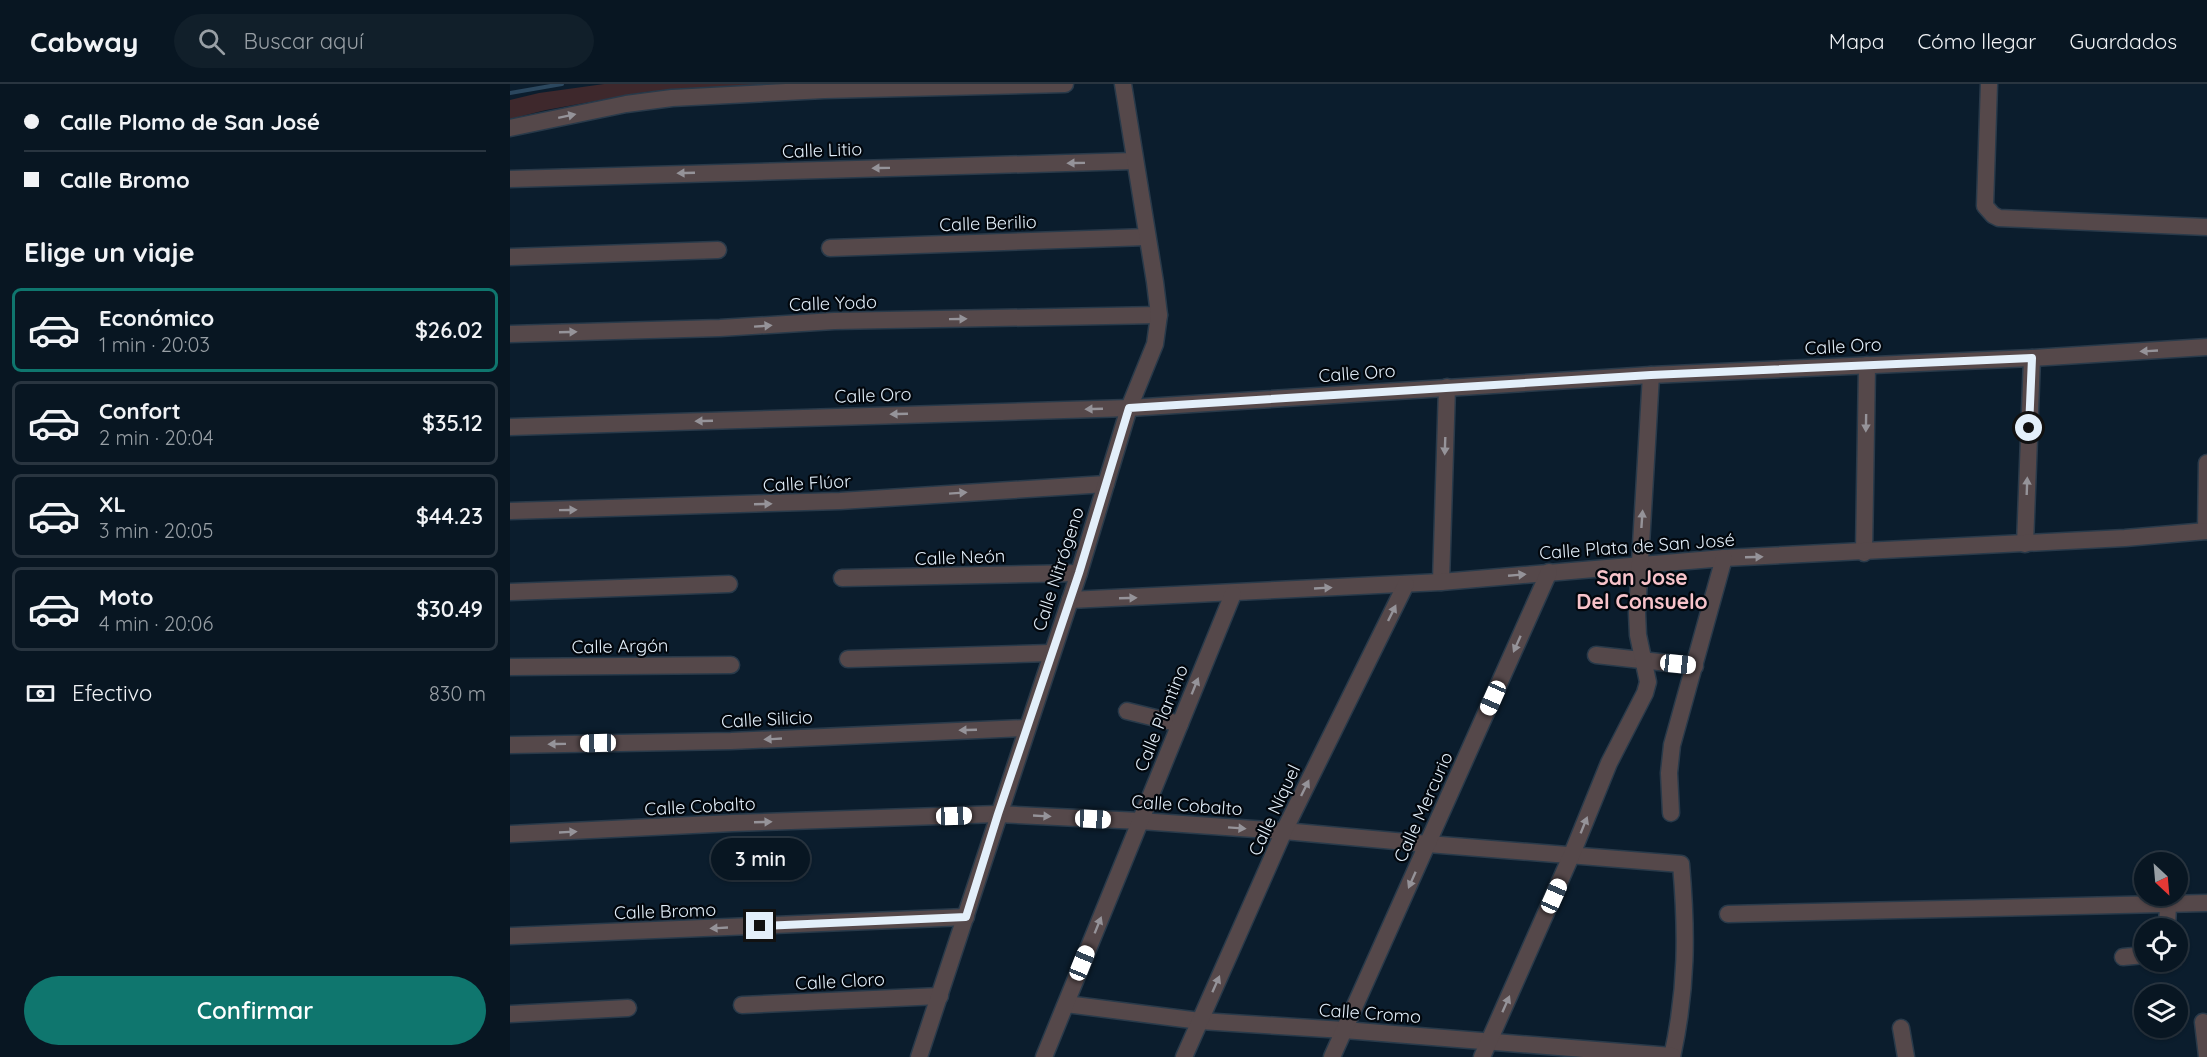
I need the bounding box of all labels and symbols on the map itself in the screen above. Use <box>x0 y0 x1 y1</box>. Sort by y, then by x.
one-way arrow <box>558 111 577 120</box>
street label: Calle Litio <box>782 137 862 163</box>
one-way arrow <box>1066 158 1085 167</box>
one-way arrow <box>871 163 890 172</box>
one-way arrow <box>677 168 696 178</box>
street label: Calle Berilio <box>939 210 1037 236</box>
street label: Calle Yodo <box>789 290 877 316</box>
one-way arrow <box>949 314 968 324</box>
one-way arrow <box>754 321 773 330</box>
one-way arrow <box>559 328 578 337</box>
street label: Calle Oro <box>1804 332 1882 360</box>
one-way arrow <box>2139 346 2158 355</box>
street label: Calle Oro <box>1318 359 1396 387</box>
street label: Calle Oro <box>834 382 912 408</box>
one-way arrow <box>1085 404 1104 413</box>
one-way arrow <box>890 409 909 419</box>
one-way arrow <box>1862 414 1871 433</box>
route start <box>2015 414 2042 441</box>
one-way arrow <box>695 417 714 426</box>
one-way arrow <box>1440 436 1450 455</box>
street label: Calle Flúor <box>762 469 852 497</box>
one-way arrow <box>2022 476 2032 495</box>
one-way arrow <box>949 489 968 498</box>
one-way arrow <box>754 500 773 509</box>
street label: Calle Nitrógeno <box>1027 504 1089 634</box>
one-way arrow <box>559 505 578 514</box>
one-way arrow <box>1637 510 1646 529</box>
street label: Calle Plata de San José <box>1539 528 1735 564</box>
street label: Calle Neón <box>914 544 1006 570</box>
one-way arrow <box>1744 553 1763 562</box>
district label: San Jose Del Consuelo <box>1576 564 1708 614</box>
one-way arrow <box>1508 570 1527 580</box>
one-way arrow <box>1313 584 1332 593</box>
one-way arrow <box>1119 593 1138 602</box>
one-way arrow <box>1387 604 1396 621</box>
street label: Calle Argón <box>571 634 669 658</box>
one-way arrow <box>1512 636 1521 653</box>
car <box>1659 653 1697 675</box>
street label: Calle Plantino <box>1129 661 1193 775</box>
one-way arrow <box>1191 677 1200 695</box>
car <box>1477 678 1509 718</box>
street label: Calle Silicio <box>721 705 813 733</box>
one-way arrow <box>958 726 977 735</box>
car <box>580 734 616 752</box>
one-way arrow <box>763 734 782 744</box>
one-way arrow <box>548 739 567 749</box>
street label: Calle Mercurio <box>1388 748 1458 866</box>
street label: Calle Níquel <box>1243 761 1305 859</box>
one-way arrow <box>1301 779 1310 796</box>
street label: Calle Cobalto <box>1131 790 1243 820</box>
street label: Calle Cobalto <box>644 792 756 820</box>
car <box>936 806 972 826</box>
car <box>1075 809 1111 829</box>
one-way arrow <box>1033 812 1052 821</box>
one-way arrow <box>1580 816 1589 834</box>
one-way arrow <box>754 818 773 827</box>
one-way arrow <box>1227 823 1246 832</box>
one-way arrow <box>559 827 578 836</box>
callout: 3 min <box>710 839 810 881</box>
north arrow <box>2134 852 2188 906</box>
one-way arrow <box>1407 872 1416 889</box>
car <box>1538 876 1570 916</box>
street label: Calle Bromo <box>613 898 717 924</box>
route end <box>746 912 773 939</box>
one-way arrow <box>1094 916 1103 934</box>
one-way arrow <box>709 923 728 932</box>
car <box>1067 943 1097 983</box>
street label: Calle Cloro <box>795 967 885 995</box>
one-way arrow <box>1211 975 1221 993</box>
one-way arrow <box>1501 995 1510 1012</box>
street label: Calle Cromo <box>1318 998 1422 1028</box>

